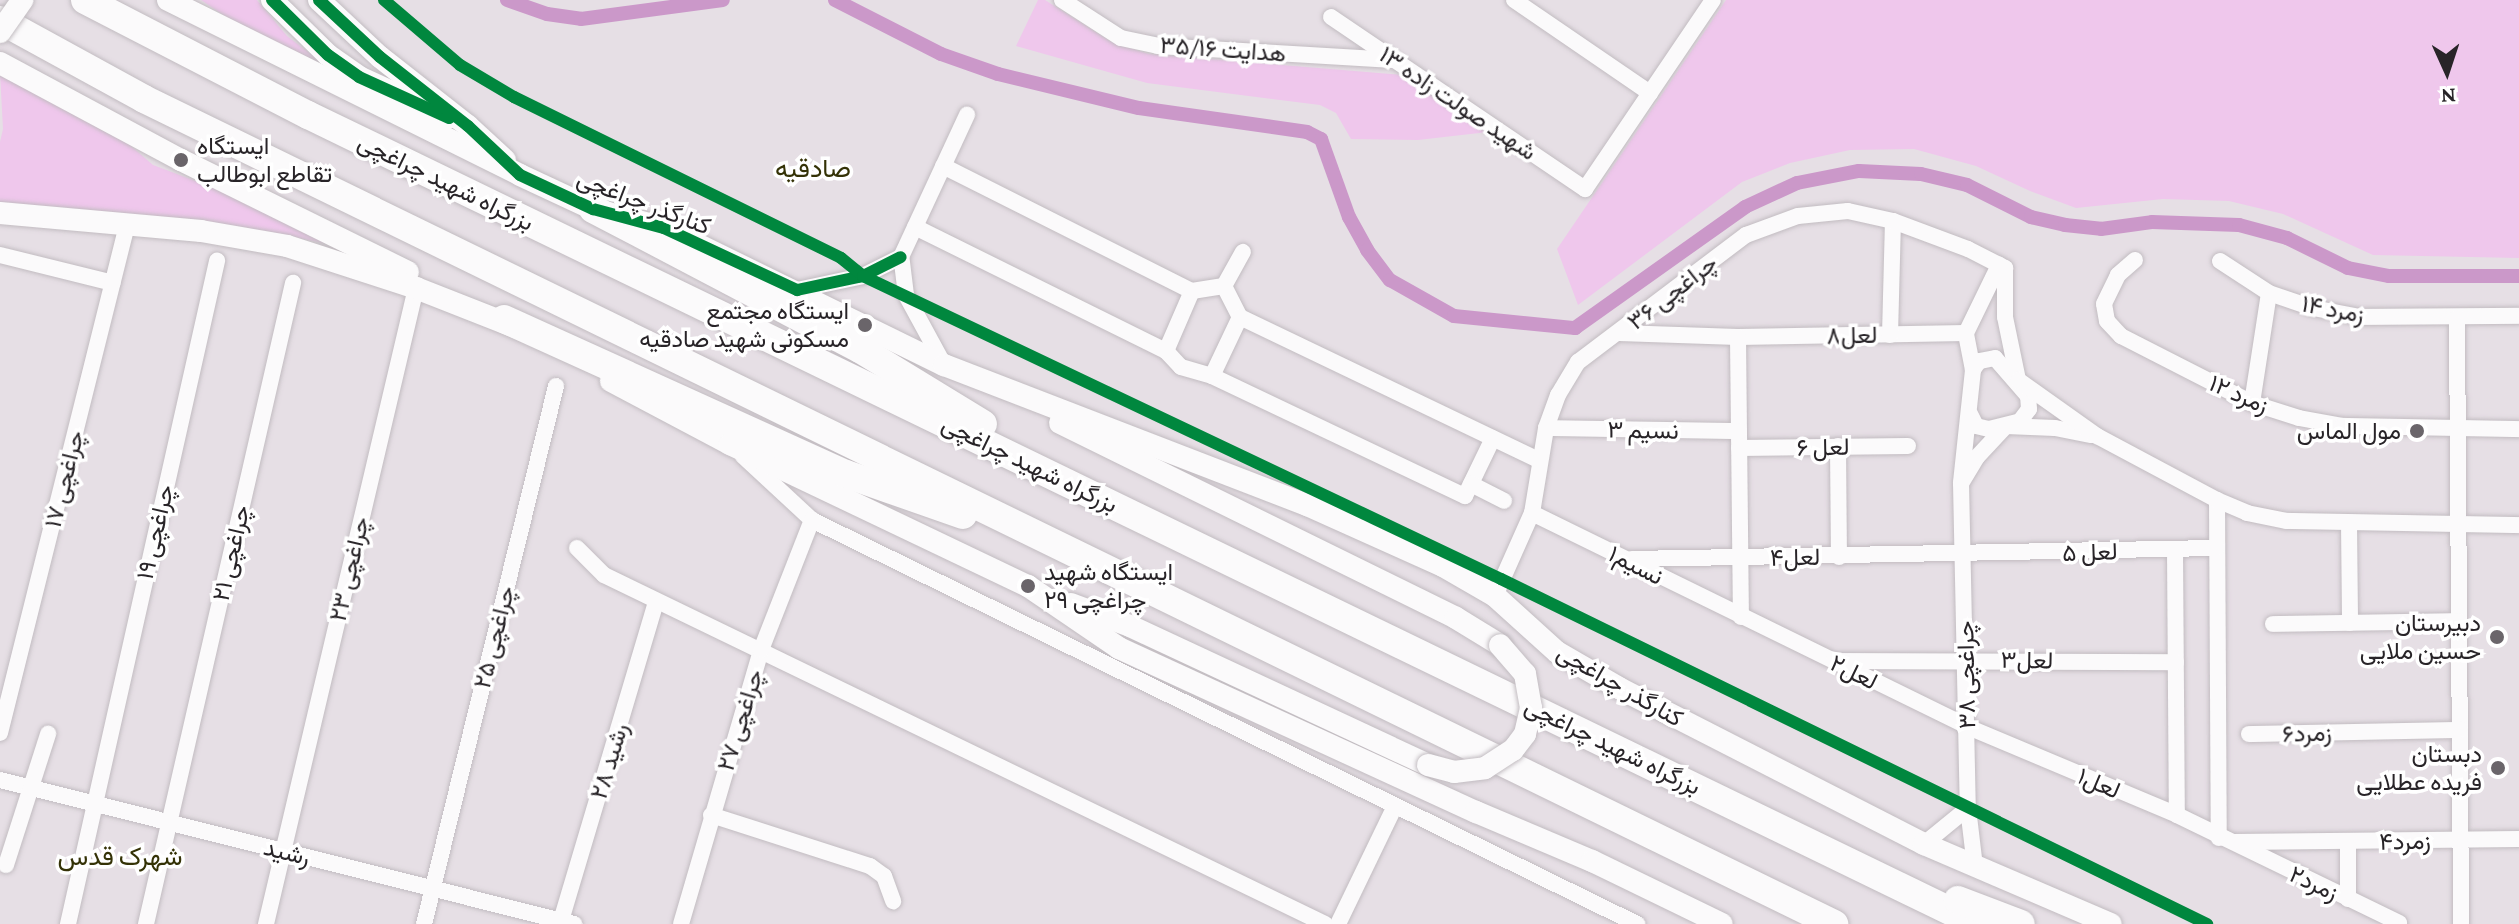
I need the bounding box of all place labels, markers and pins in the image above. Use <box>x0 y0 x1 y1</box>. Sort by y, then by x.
place label: ایستگاه تقاطع ابوطالب <box>197 132 332 188</box>
marker: ایستگاه تقاطع ابوطالب <box>172 151 190 169</box>
place label: ایستگاه مجتمع مسکونی شهید صادقیه <box>639 297 849 353</box>
marker: ایستگاه مجتمع مسکونی شهید صادقیه <box>856 316 874 334</box>
place label: مول الماس <box>2297 417 2401 445</box>
marker: مول الماس <box>2408 422 2426 440</box>
place label: ایستگاه شهید چراغچی ۲۹ <box>1044 558 1173 614</box>
marker: ایستگاه شهید چراغچی ۲۹ <box>1019 577 1037 595</box>
place label: دبیرستان حسین ملایی <box>2360 609 2481 665</box>
marker: دبیرستان حسین ملایی <box>2488 628 2506 646</box>
place label: دبستان فریده عطلایی <box>2356 740 2482 796</box>
marker: دبستان فریده عطلایی <box>2489 759 2507 777</box>

